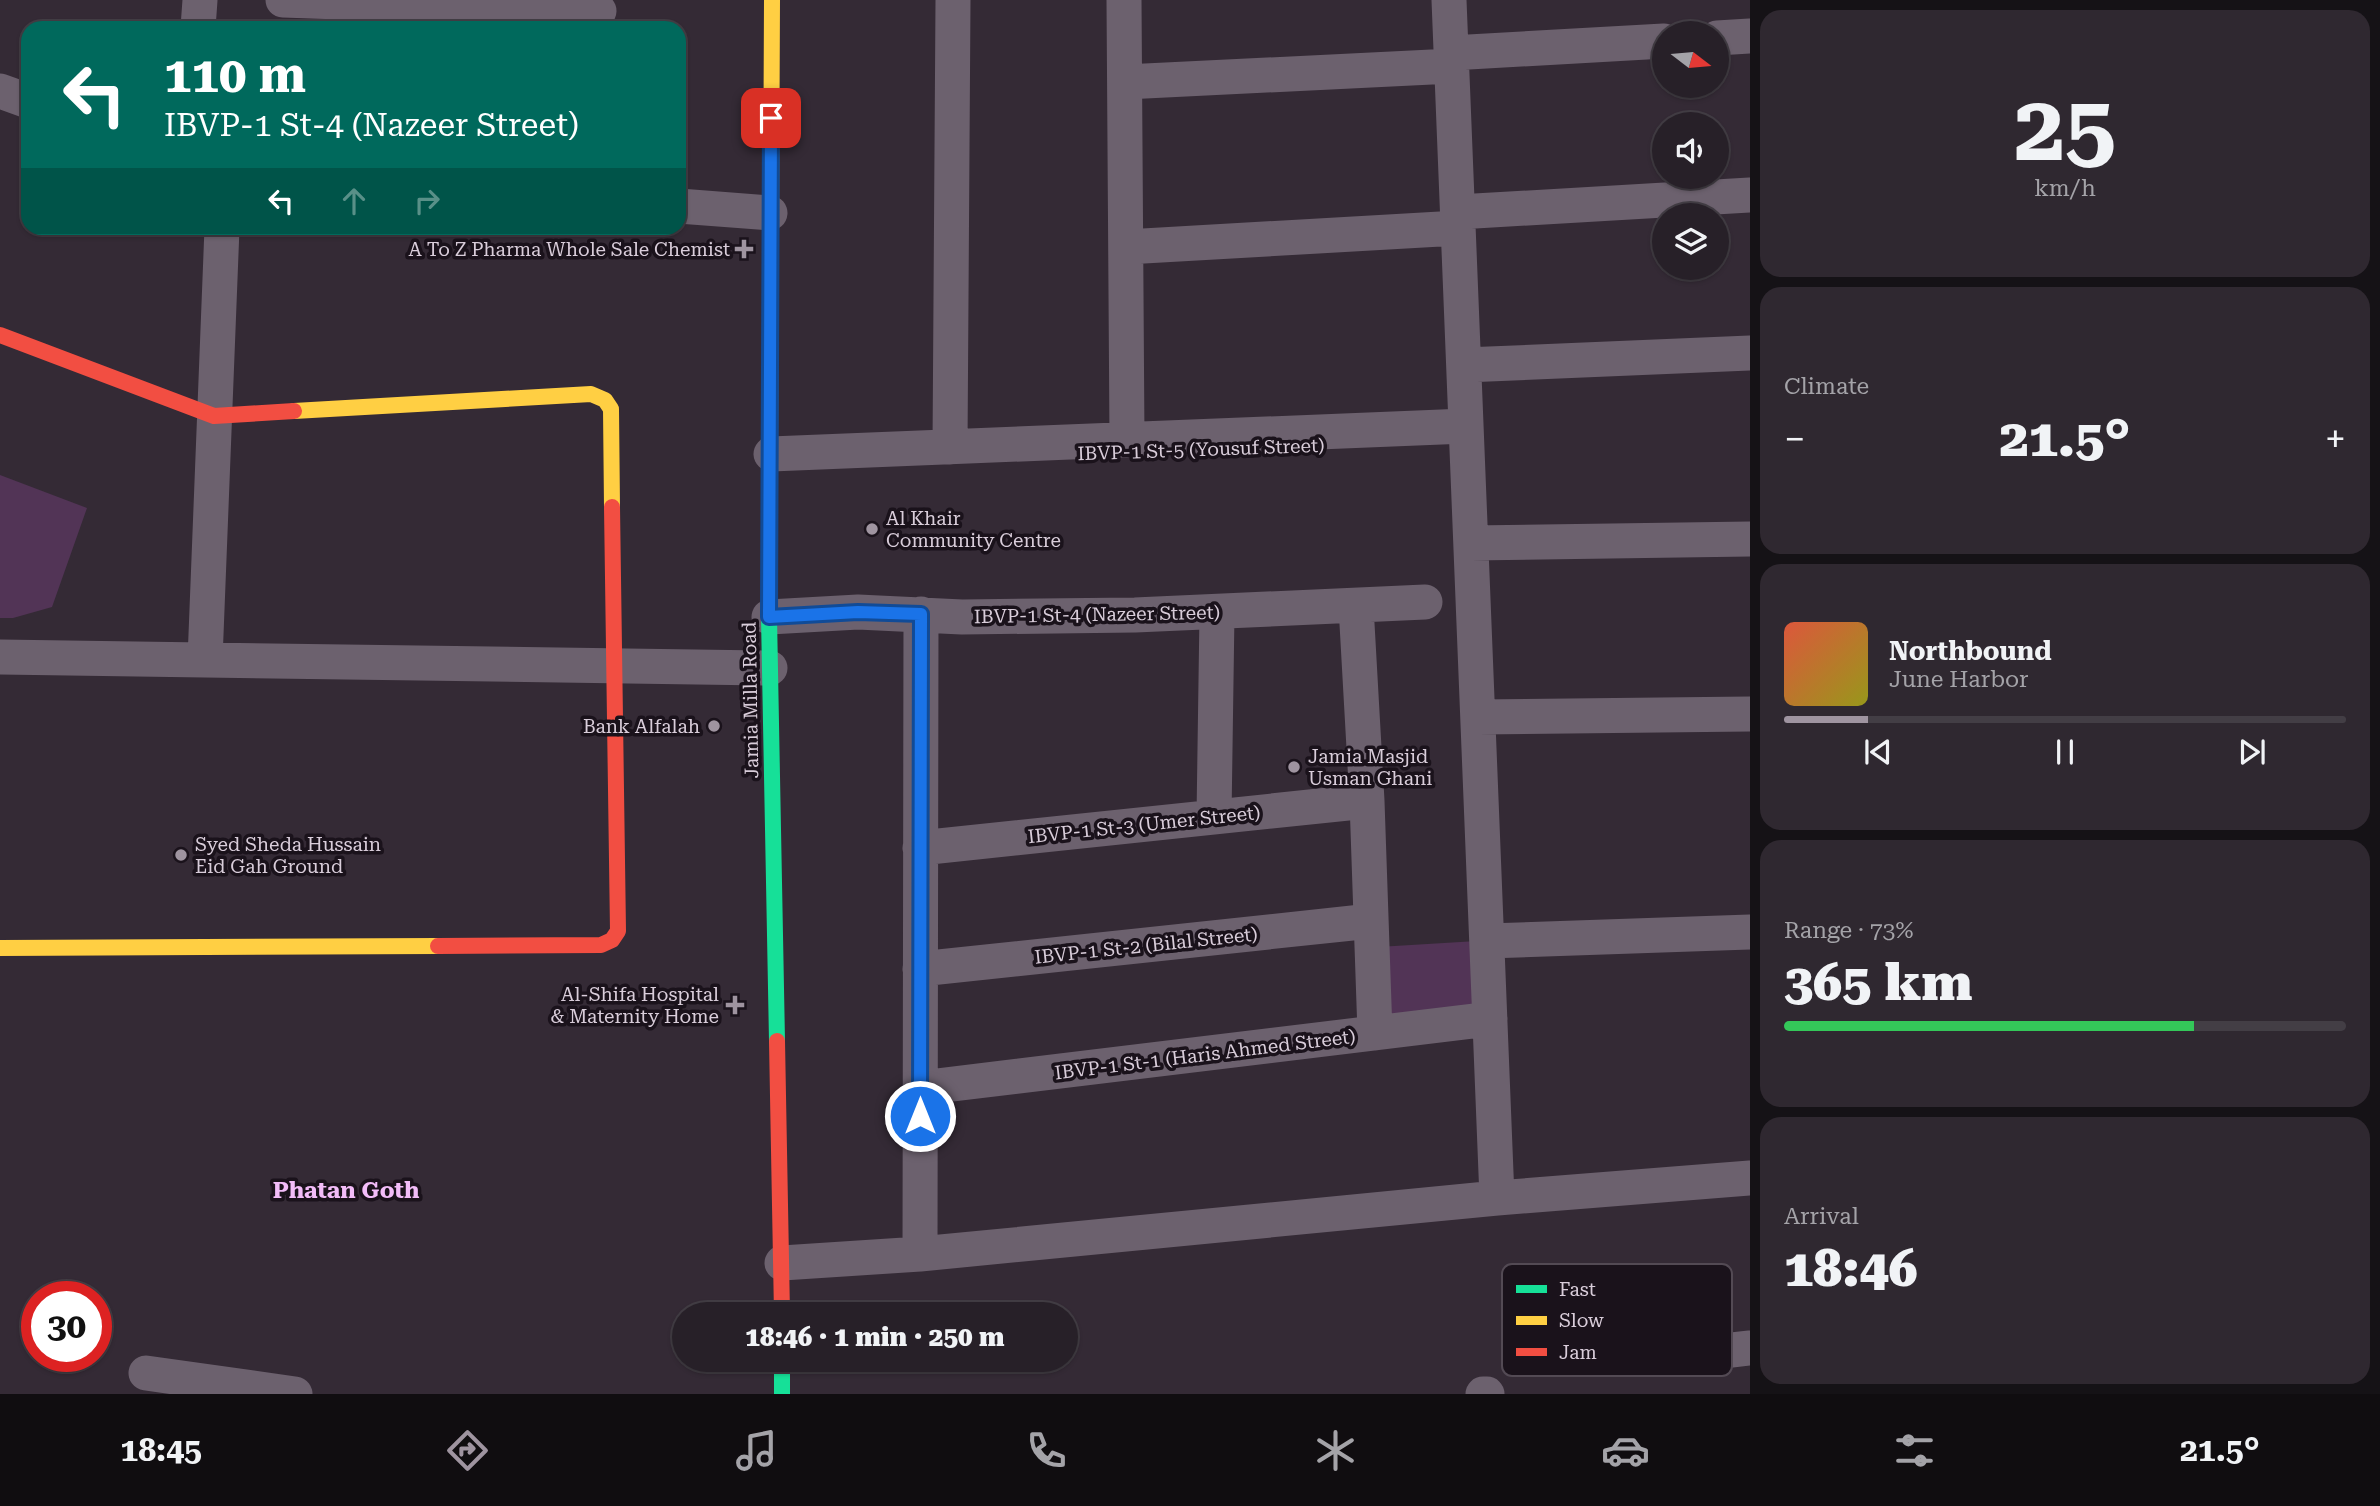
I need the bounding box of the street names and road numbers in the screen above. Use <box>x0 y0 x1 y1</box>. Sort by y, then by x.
street label: IBVP-1 St-5 (Yousuf Street) <box>1077 434 1325 465</box>
street label: IBVP-1 St-4 (Nazeer Street) <box>974 601 1220 628</box>
street label: Jamia Milla Road <box>738 621 763 779</box>
street label: IBVP-1 St-3 (Umer Street) <box>1027 801 1262 848</box>
street label: IBVP-1 St-2 (Bilal Street) <box>1033 922 1259 969</box>
street label: IBVP-1 St-1 (Haris Ahmed Street) <box>1053 1025 1357 1084</box>

